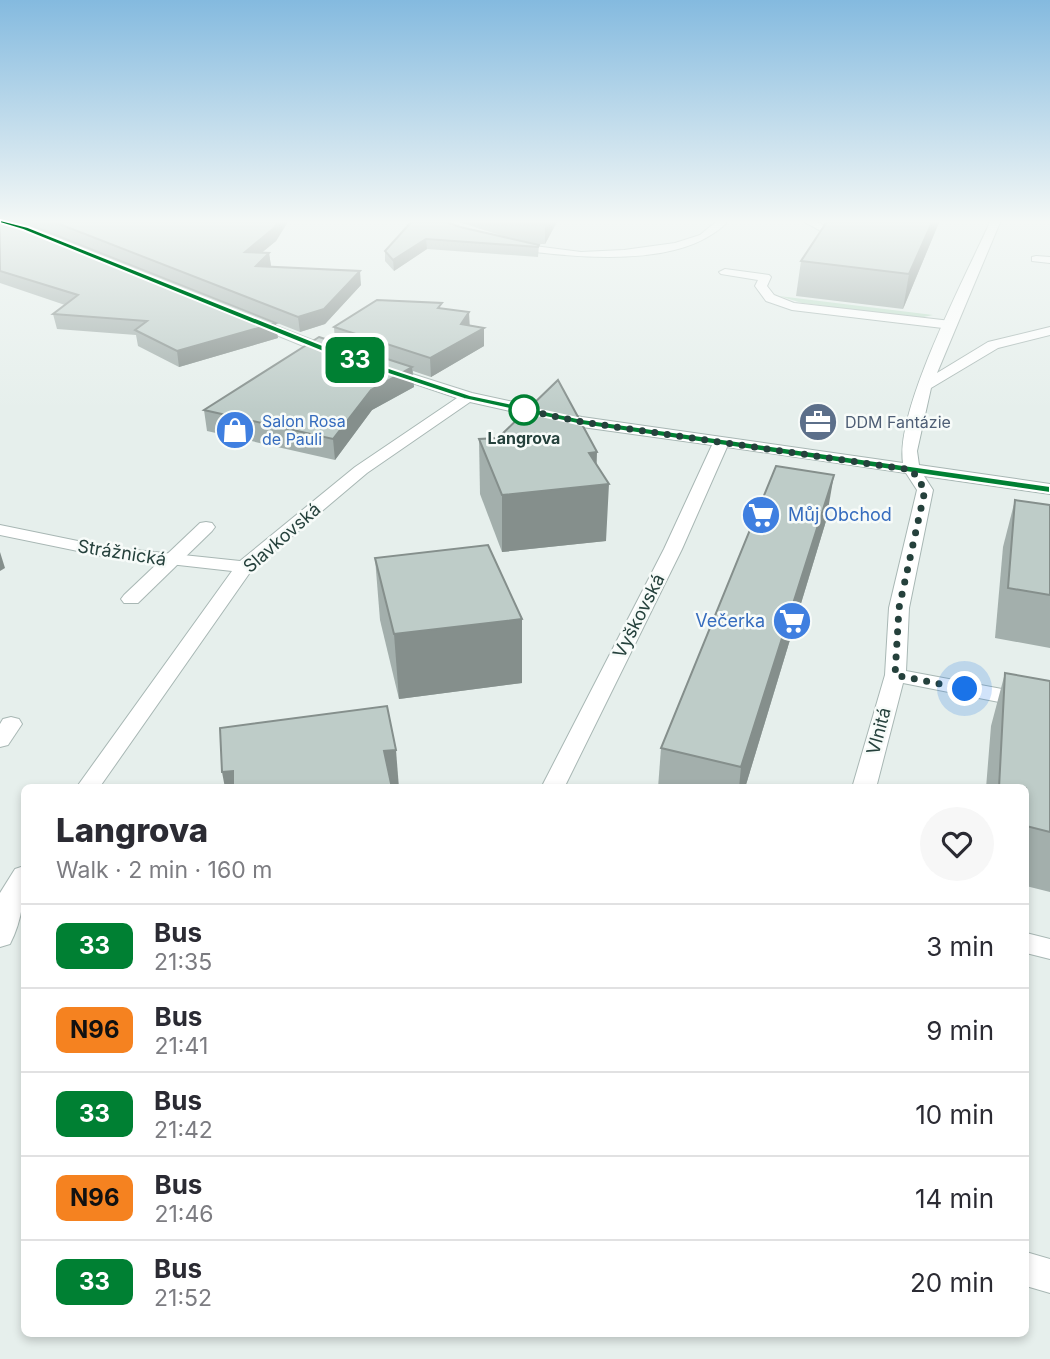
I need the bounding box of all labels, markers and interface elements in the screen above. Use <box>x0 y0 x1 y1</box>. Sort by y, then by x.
line badge: 33 <box>324 337 386 383</box>
text: 33 <box>340 345 370 374</box>
marker: Langrova <box>509 395 539 425</box>
office icon: DDM Fantázie <box>797 401 839 443</box>
shop icon: Salon Rosa de Pauli <box>214 409 256 451</box>
place label: Salon Rosa de Pauli <box>262 411 346 449</box>
place label: DDM Fantázie <box>845 412 951 432</box>
place label: Langrova <box>488 428 560 448</box>
supermarket icon: Můj Obchod <box>740 494 782 536</box>
street label: Slavkovská <box>239 498 325 577</box>
place label: Můj Obchod <box>788 504 892 525</box>
street label: Strážnická <box>76 535 168 570</box>
street label: Vyškovská <box>608 570 669 661</box>
supermarket icon: Večerka <box>771 600 813 642</box>
place label: Večerka <box>695 610 765 631</box>
your location <box>947 671 982 706</box>
street label: Vlnitá <box>862 705 895 757</box>
button: heart <box>920 807 994 881</box>
text: Langrova <box>56 810 208 850</box>
text: Walk · 2 min · 160 m <box>56 856 272 884</box>
text: Bus <box>154 917 202 948</box>
text: 33 <box>79 931 110 960</box>
text: 3 min <box>926 931 994 962</box>
text: 21:35 <box>154 948 212 976</box>
text: Bus <box>154 1001 202 1032</box>
text: N96 <box>70 1015 119 1044</box>
text: 9 min <box>926 1015 994 1046</box>
text: 21:41 <box>154 1032 208 1060</box>
text: Bus <box>154 1085 202 1116</box>
text: 33 <box>79 1099 110 1128</box>
text: 10 min <box>915 1099 994 1130</box>
text: 21:42 <box>154 1116 213 1144</box>
text: Bus <box>154 1169 202 1200</box>
text: N96 <box>70 1183 119 1212</box>
text: 14 min <box>915 1183 994 1214</box>
text: 21:46 <box>154 1200 214 1228</box>
text: Bus <box>154 1253 202 1284</box>
text: 33 <box>79 1267 110 1296</box>
text: 20 min <box>910 1267 994 1298</box>
text: 21:52 <box>154 1284 212 1312</box>

